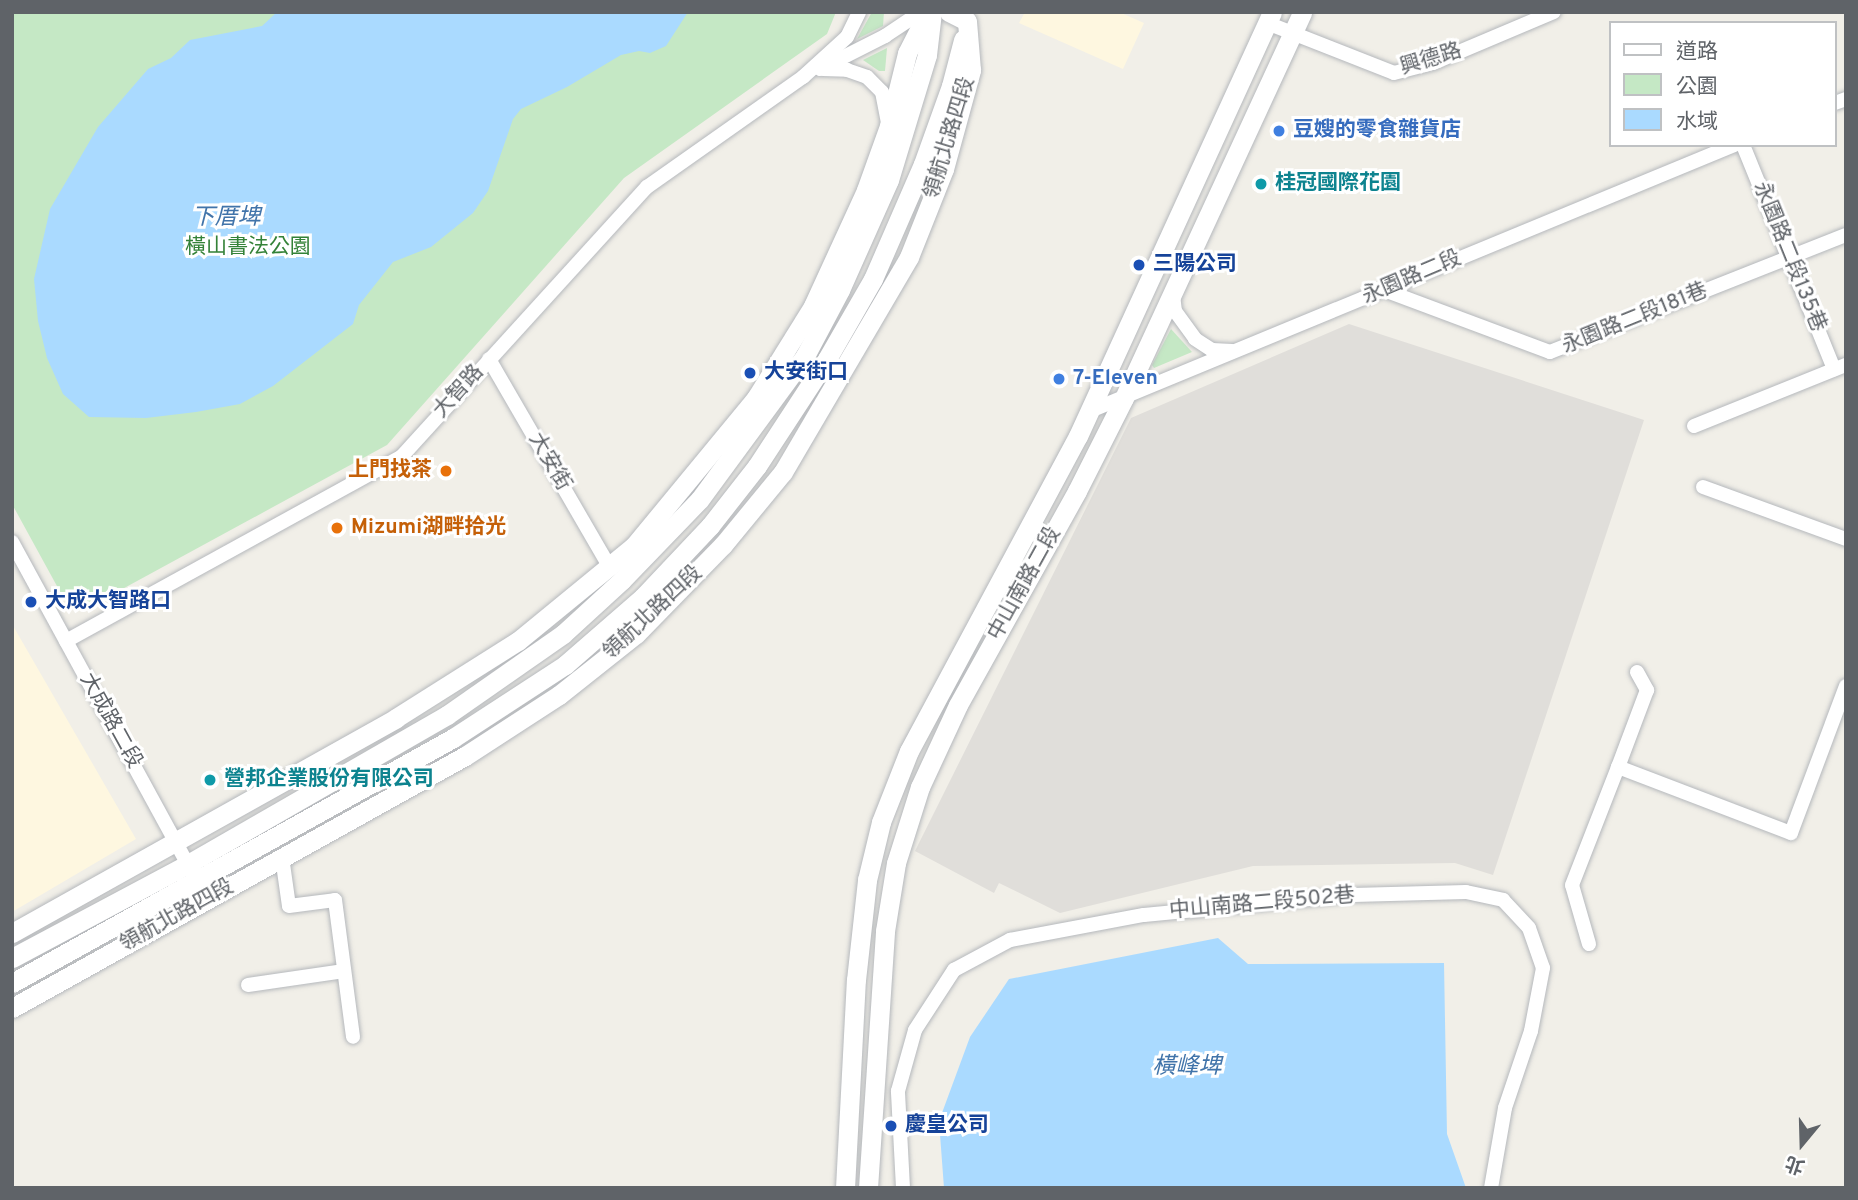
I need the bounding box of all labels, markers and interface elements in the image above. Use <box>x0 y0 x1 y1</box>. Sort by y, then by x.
legend <box>1610 21 1837 147</box>
street label: 興德路 <box>1397 39 1465 81</box>
text: 道路 <box>1676 39 1718 66</box>
street label: 領航北路四段 <box>920 74 980 202</box>
text: 公園 <box>1676 74 1718 101</box>
text: 水域 <box>1676 109 1718 136</box>
place label: 豆嫂的零食雜貨店 <box>1293 118 1461 144</box>
marker: 豆嫂的零食雜貨店 <box>1271 123 1287 139</box>
place label: 桂冠國際花園 <box>1275 171 1401 197</box>
marker: 桂冠國際花園 <box>1253 176 1269 192</box>
street label: 永園路二段135巷 <box>1747 178 1831 336</box>
water label: 下厝埤 <box>192 205 260 233</box>
park label: 橫山書法公園 <box>185 235 311 261</box>
street label: 永園路二段 <box>1359 246 1465 310</box>
place label: 三陽公司 <box>1153 252 1237 278</box>
marker: 三陽公司 <box>1131 257 1147 273</box>
street label: 永園路二段181巷 <box>1559 278 1711 360</box>
street label: 大智路 <box>429 360 489 424</box>
place label: 大安街口 <box>764 360 848 386</box>
marker: 大安街口 <box>742 365 758 381</box>
place label: 7-Eleven <box>1073 366 1158 392</box>
marker: 7-Eleven <box>1051 371 1067 387</box>
street label: 大安街 <box>522 428 576 496</box>
place label: 上門找茶 <box>348 458 432 484</box>
marker: 上門找茶 <box>438 463 454 479</box>
place label: Mizumi湖畔拾光 <box>351 515 506 541</box>
marker: Mizumi湖畔拾光 <box>329 520 345 536</box>
street label: 中山南路二段 <box>983 523 1067 645</box>
street label: 領航北路四段 <box>598 561 708 665</box>
place label: 大成大智路口 <box>45 589 171 615</box>
marker: 大成大智路口 <box>23 594 39 610</box>
street label: 大成路二段 <box>74 669 146 773</box>
place label: 營邦企業股份有限公司 <box>224 767 434 793</box>
marker: 營邦企業股份有限公司 <box>202 772 218 788</box>
street label: 領航北路四段 <box>116 874 238 958</box>
street label: 中山南路二段502巷 <box>1168 883 1356 925</box>
water label: 橫峰埤 <box>1153 1054 1221 1082</box>
north arrow <box>1767 1109 1837 1179</box>
place label: 慶皇公司 <box>905 1113 989 1139</box>
marker: 慶皇公司 <box>883 1118 899 1134</box>
text: 北 <box>1782 1149 1808 1178</box>

